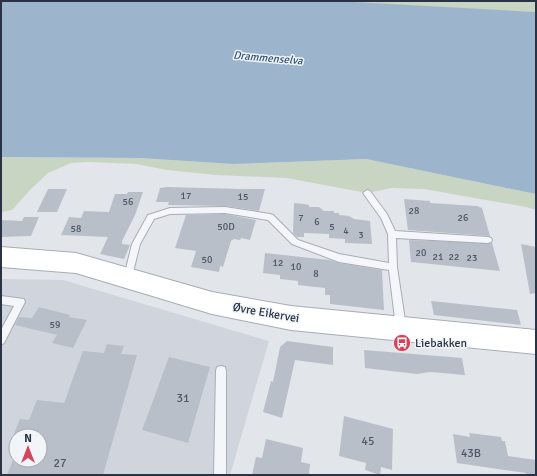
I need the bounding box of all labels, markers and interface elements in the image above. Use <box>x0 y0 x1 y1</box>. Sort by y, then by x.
water label: Drammenselva <box>233 48 304 68</box>
house number: 17 <box>181 190 191 202</box>
house number: 15 <box>238 191 248 203</box>
house number: 56 <box>123 196 133 208</box>
house number: 28 <box>409 205 419 217</box>
house number: 7 <box>298 212 304 224</box>
house number: 26 <box>458 212 468 224</box>
house number: 6 <box>314 216 320 228</box>
house number: 50D <box>217 221 235 233</box>
house number: 5 <box>329 221 335 233</box>
house number: 58 <box>71 223 81 235</box>
house number: 4 <box>343 225 349 237</box>
house number: 3 <box>358 229 364 241</box>
house number: 20 <box>416 247 426 259</box>
house number: 21 <box>433 251 443 263</box>
house number: 22 <box>449 251 459 263</box>
house number: 23 <box>467 252 477 264</box>
house number: 50 <box>202 254 212 266</box>
house number: 12 <box>273 257 283 269</box>
house number: 10 <box>291 261 301 273</box>
house number: 8 <box>313 268 319 280</box>
street label: Øvre Eikervei <box>232 300 300 326</box>
house number: 59 <box>50 319 60 331</box>
bus stop icon: Liebakken <box>392 333 412 353</box>
place label: Liebakken <box>415 336 467 351</box>
house number: 31 <box>177 391 189 406</box>
north arrow <box>8 428 48 468</box>
text: N <box>24 432 32 445</box>
house number: 45 <box>362 434 374 449</box>
house number: 43B <box>461 446 481 461</box>
house number: 27 <box>54 456 66 471</box>

